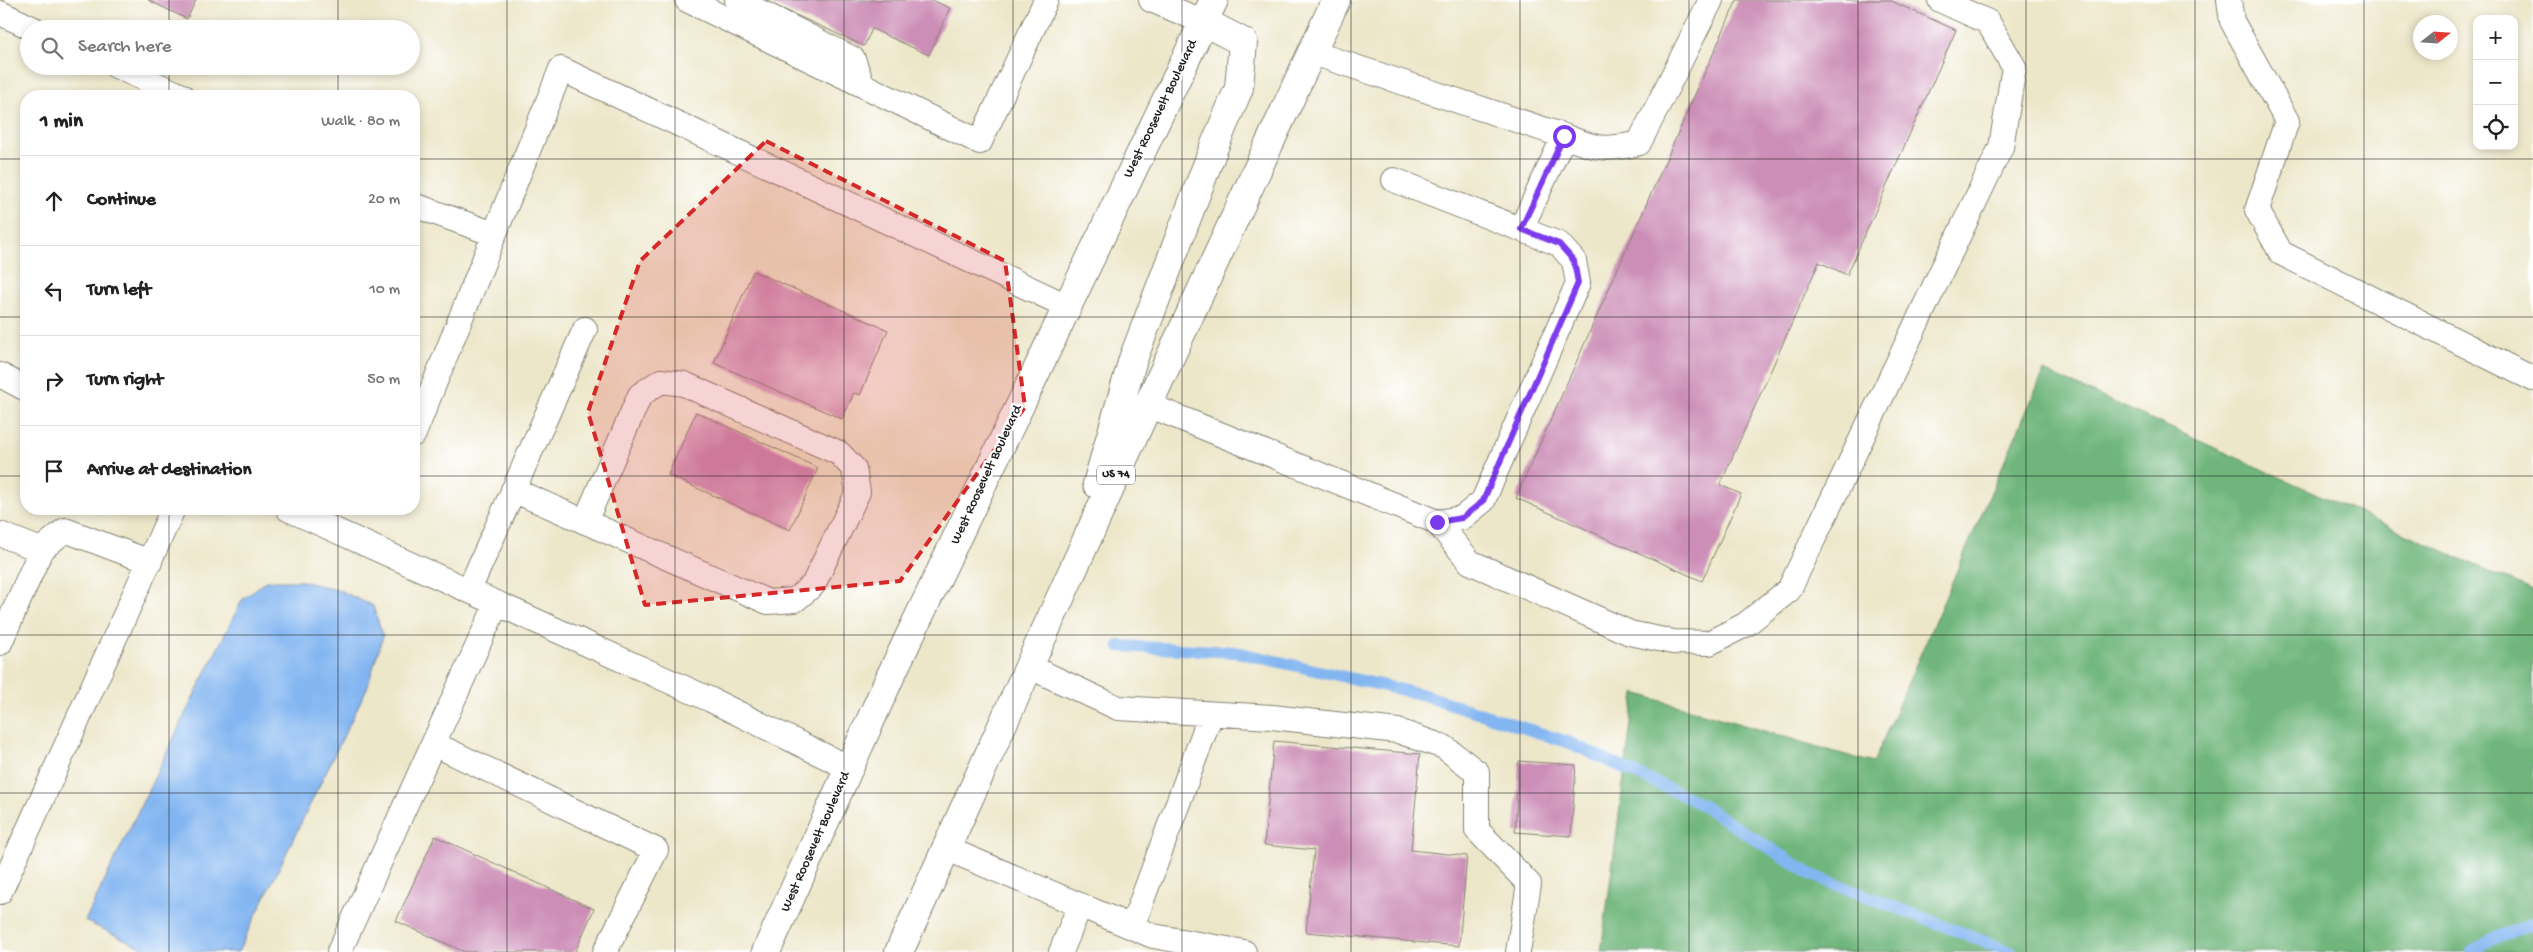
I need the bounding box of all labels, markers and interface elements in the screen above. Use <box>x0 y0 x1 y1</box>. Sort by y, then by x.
north arrow <box>2413 15 2458 60</box>
map controls <box>2473 15 2518 150</box>
button: + <box>2473 15 2518 60</box>
search box <box>20 20 420 75</box>
icon: search <box>38 34 66 62</box>
text: Search here <box>78 36 172 59</box>
street label: West Roosevelt Boulevard <box>1120 36 1203 181</box>
button: − <box>2473 60 2518 105</box>
button: locate <box>2473 105 2518 150</box>
text: 1 min <box>40 110 83 135</box>
text: Walk · 80 m <box>321 113 400 132</box>
route start <box>1553 125 1576 148</box>
icon: ahead <box>40 187 68 215</box>
text: Continue <box>87 189 156 212</box>
text: 20 m <box>368 191 400 210</box>
icon: left <box>40 277 68 305</box>
text: Turn left <box>87 279 151 302</box>
text: 10 m <box>369 281 400 300</box>
icon: right <box>40 367 68 395</box>
text: Turn right <box>87 369 163 392</box>
text: 50 m <box>367 371 400 390</box>
street label: West Roosevelt Boulevard <box>947 401 1027 547</box>
icon: arrive <box>40 457 68 485</box>
text: Arrive at destination <box>87 459 251 482</box>
road number: US 74 <box>1097 466 1135 484</box>
route end <box>1426 511 1449 534</box>
street label: West Roosevelt Boulevard <box>777 768 855 915</box>

